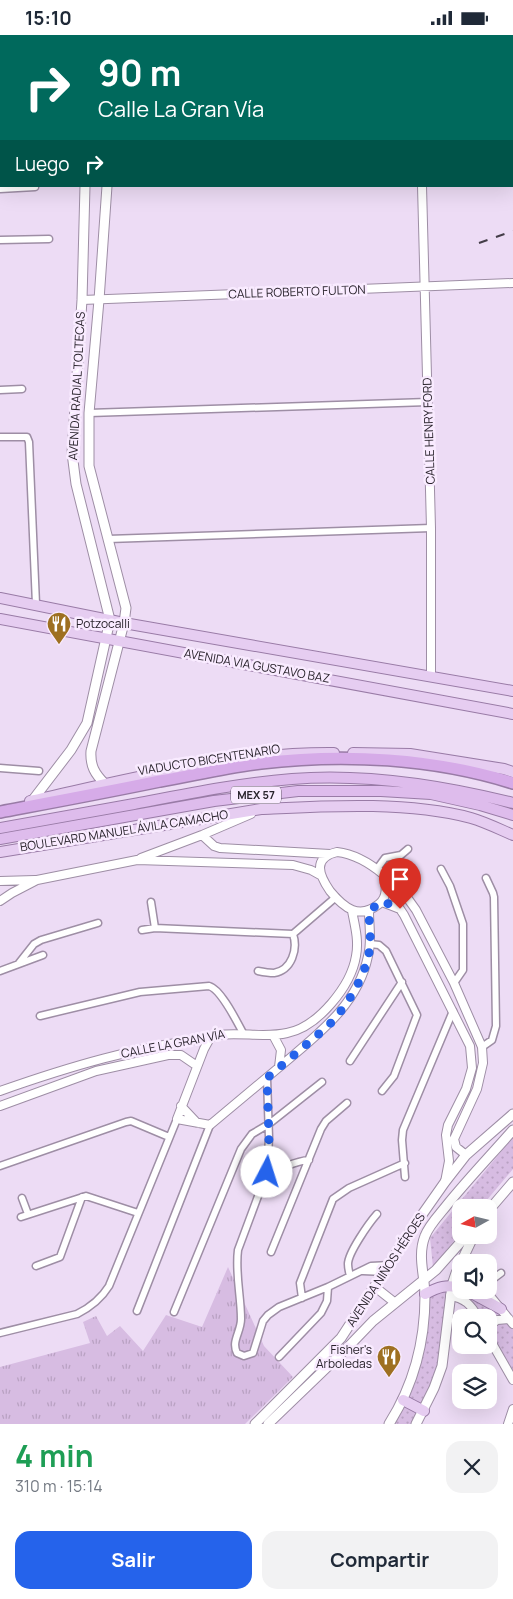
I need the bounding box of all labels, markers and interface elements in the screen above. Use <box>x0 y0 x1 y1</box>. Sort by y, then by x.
text: 15:10 <box>25 5 72 31</box>
text: 90 m <box>98 49 181 97</box>
icon: right <box>15 55 80 120</box>
text: Calle La Gran Vía <box>98 94 264 124</box>
icon: right <box>80 150 108 178</box>
text: Luego <box>15 151 70 177</box>
street label: CALLE ROBERTO FULTON <box>228 281 366 302</box>
street label: AVENIDA RADIAL TOLTECAS <box>64 311 89 461</box>
street label: CALLE HENRY FORD <box>418 377 439 485</box>
restaurant icon: Potzocalli <box>46 611 72 645</box>
place label: Potzocalli <box>76 615 130 632</box>
street label: AVENIDA VIA GUSTAVO BAZ <box>183 644 331 687</box>
street label: VIADUCTO BICENTENARIO <box>137 740 281 779</box>
road number: MEX 57 <box>231 787 281 803</box>
street label: BOULEVARD MANUEL ÁVILA CAMACHO <box>19 806 229 855</box>
pin <box>379 858 421 909</box>
icon: arrive <box>386 865 414 893</box>
street label: CALLE LA GRAN VÍA <box>120 1025 227 1062</box>
position arrow <box>240 1145 292 1197</box>
north arrow <box>452 1199 498 1244</box>
map controls <box>452 1199 497 1409</box>
street label: AVENIDA NIÑOS HÉROES <box>342 1209 429 1330</box>
button: sound <box>452 1254 497 1299</box>
button: search <box>452 1309 497 1354</box>
place label: Fisher's Arboledas <box>316 1341 372 1372</box>
restaurant icon: Fisher's Arboledas <box>376 1344 402 1378</box>
button: layers <box>452 1364 497 1409</box>
text: 4 min <box>15 1435 93 1476</box>
button: close <box>446 1441 498 1493</box>
text: 310 m · 15:14 <box>15 1475 103 1497</box>
button: Salir <box>15 1531 252 1589</box>
button: Compartir <box>262 1531 498 1589</box>

